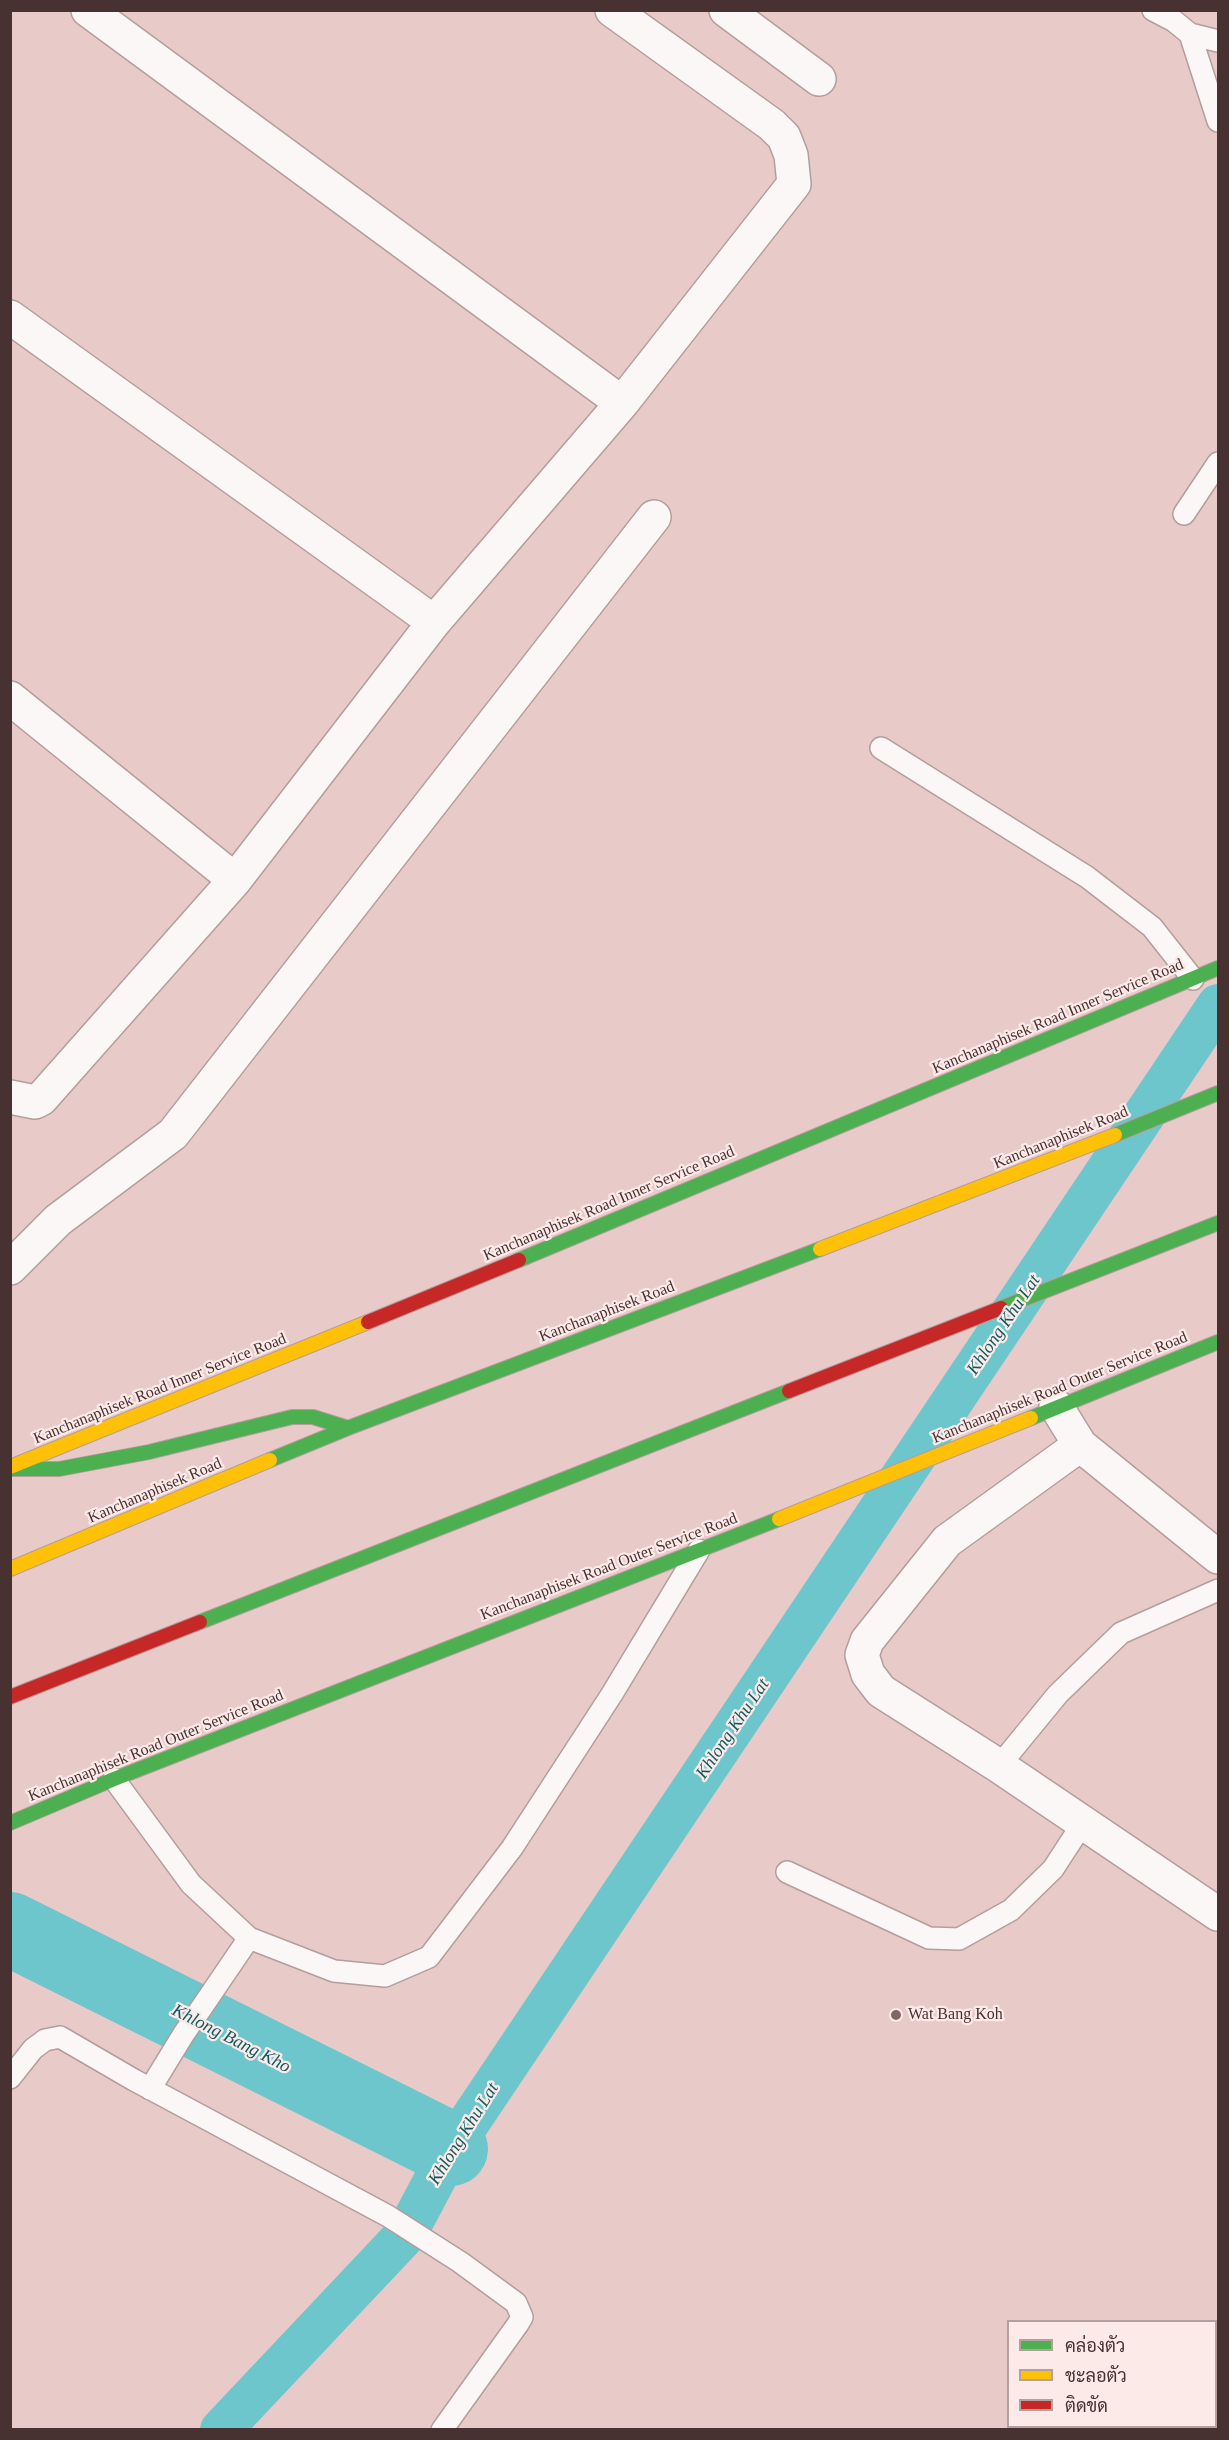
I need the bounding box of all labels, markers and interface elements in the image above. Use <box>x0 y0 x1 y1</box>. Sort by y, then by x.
street label: Kanchanaphisek Road Inner Service Road <box>930 955 1186 1079</box>
street label: Kanchanaphisek Road <box>991 1102 1131 1174</box>
street label: Kanchanaphisek Road Inner Service Road <box>481 1142 737 1266</box>
water label: Khlong Khu Lat <box>963 1271 1045 1379</box>
street label: Kanchanaphisek Road <box>537 1277 677 1347</box>
street label: Kanchanaphisek Road Outer Service Road <box>930 1328 1190 1448</box>
street label: Kanchanaphisek Road Inner Service Road <box>31 1329 289 1449</box>
street label: Kanchanaphisek Road <box>85 1454 225 1528</box>
street label: Kanchanaphisek Road Outer Service Road <box>478 1509 740 1625</box>
water label: Khlong Khu Lat <box>692 1675 774 1783</box>
street label: Kanchanaphisek Road Outer Service Road <box>26 1686 286 1806</box>
water label: Khlong Bang Kho <box>168 2000 294 2078</box>
place label: Wat Bang Koh <box>908 2005 1003 2025</box>
marker: Wat Bang Koh <box>889 2008 903 2022</box>
water label: Khlong Khu Lat <box>424 2079 504 2189</box>
legend <box>1007 2320 1217 2428</box>
text: คล่องตัว <box>1065 2336 1125 2356</box>
text: ชะลอตัว <box>1065 2366 1127 2386</box>
text: ติดขัด <box>1065 2396 1108 2416</box>

